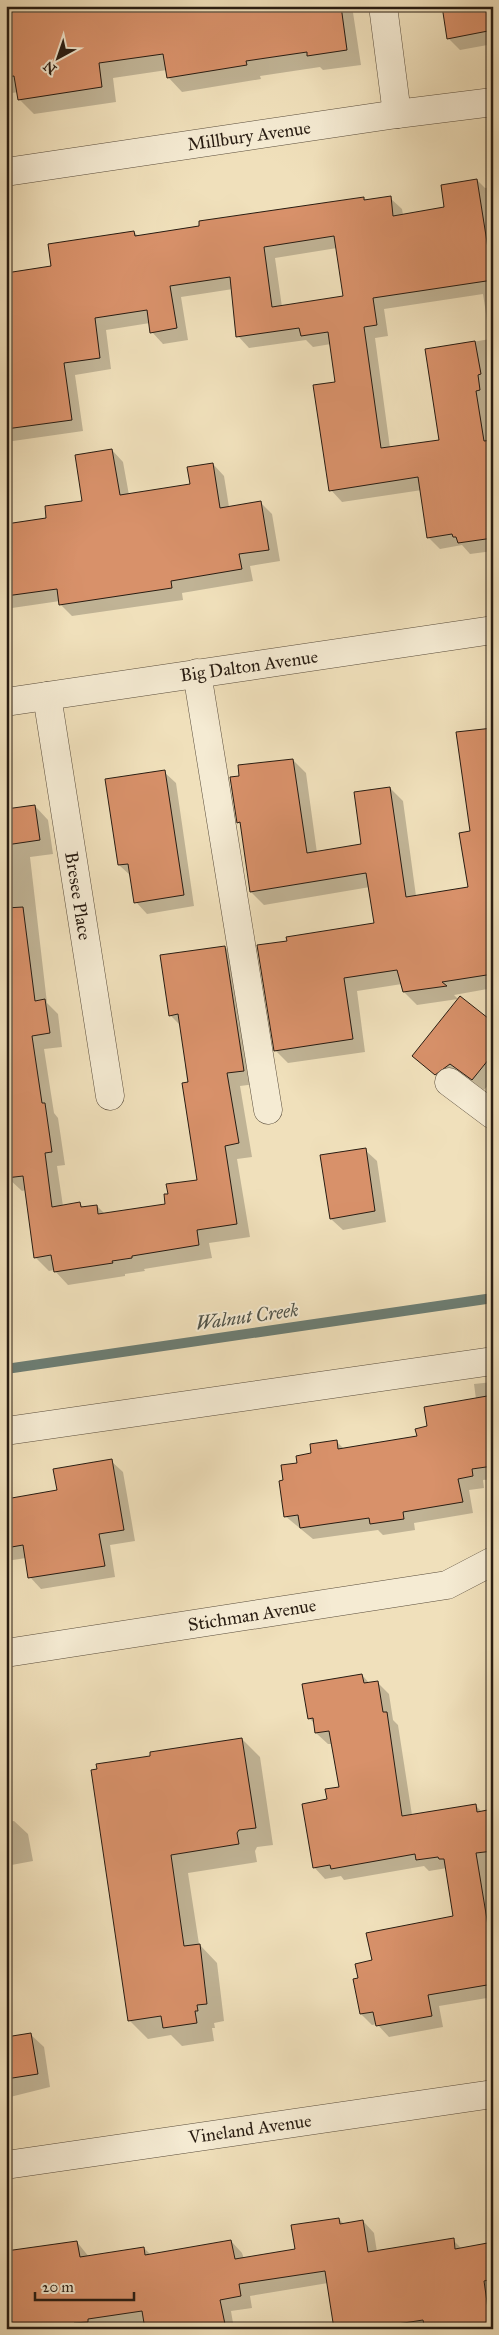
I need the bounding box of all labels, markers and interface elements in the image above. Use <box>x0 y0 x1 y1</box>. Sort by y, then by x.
north arrow <box>32 32 82 82</box>
text: N <box>40 57 60 78</box>
street label: Millbury Avenue <box>186 116 312 156</box>
street label: Big Dalton Avenue <box>179 645 319 688</box>
street label: Bresee Place <box>60 850 96 942</box>
water label: Walnut Creek <box>194 1298 300 1335</box>
street label: Stichman Avenue <box>186 1594 318 1636</box>
street label: Vineland Avenue <box>186 2109 313 2149</box>
scale bar <box>35 2270 134 2302</box>
text: 20 m <box>42 2278 74 2296</box>

